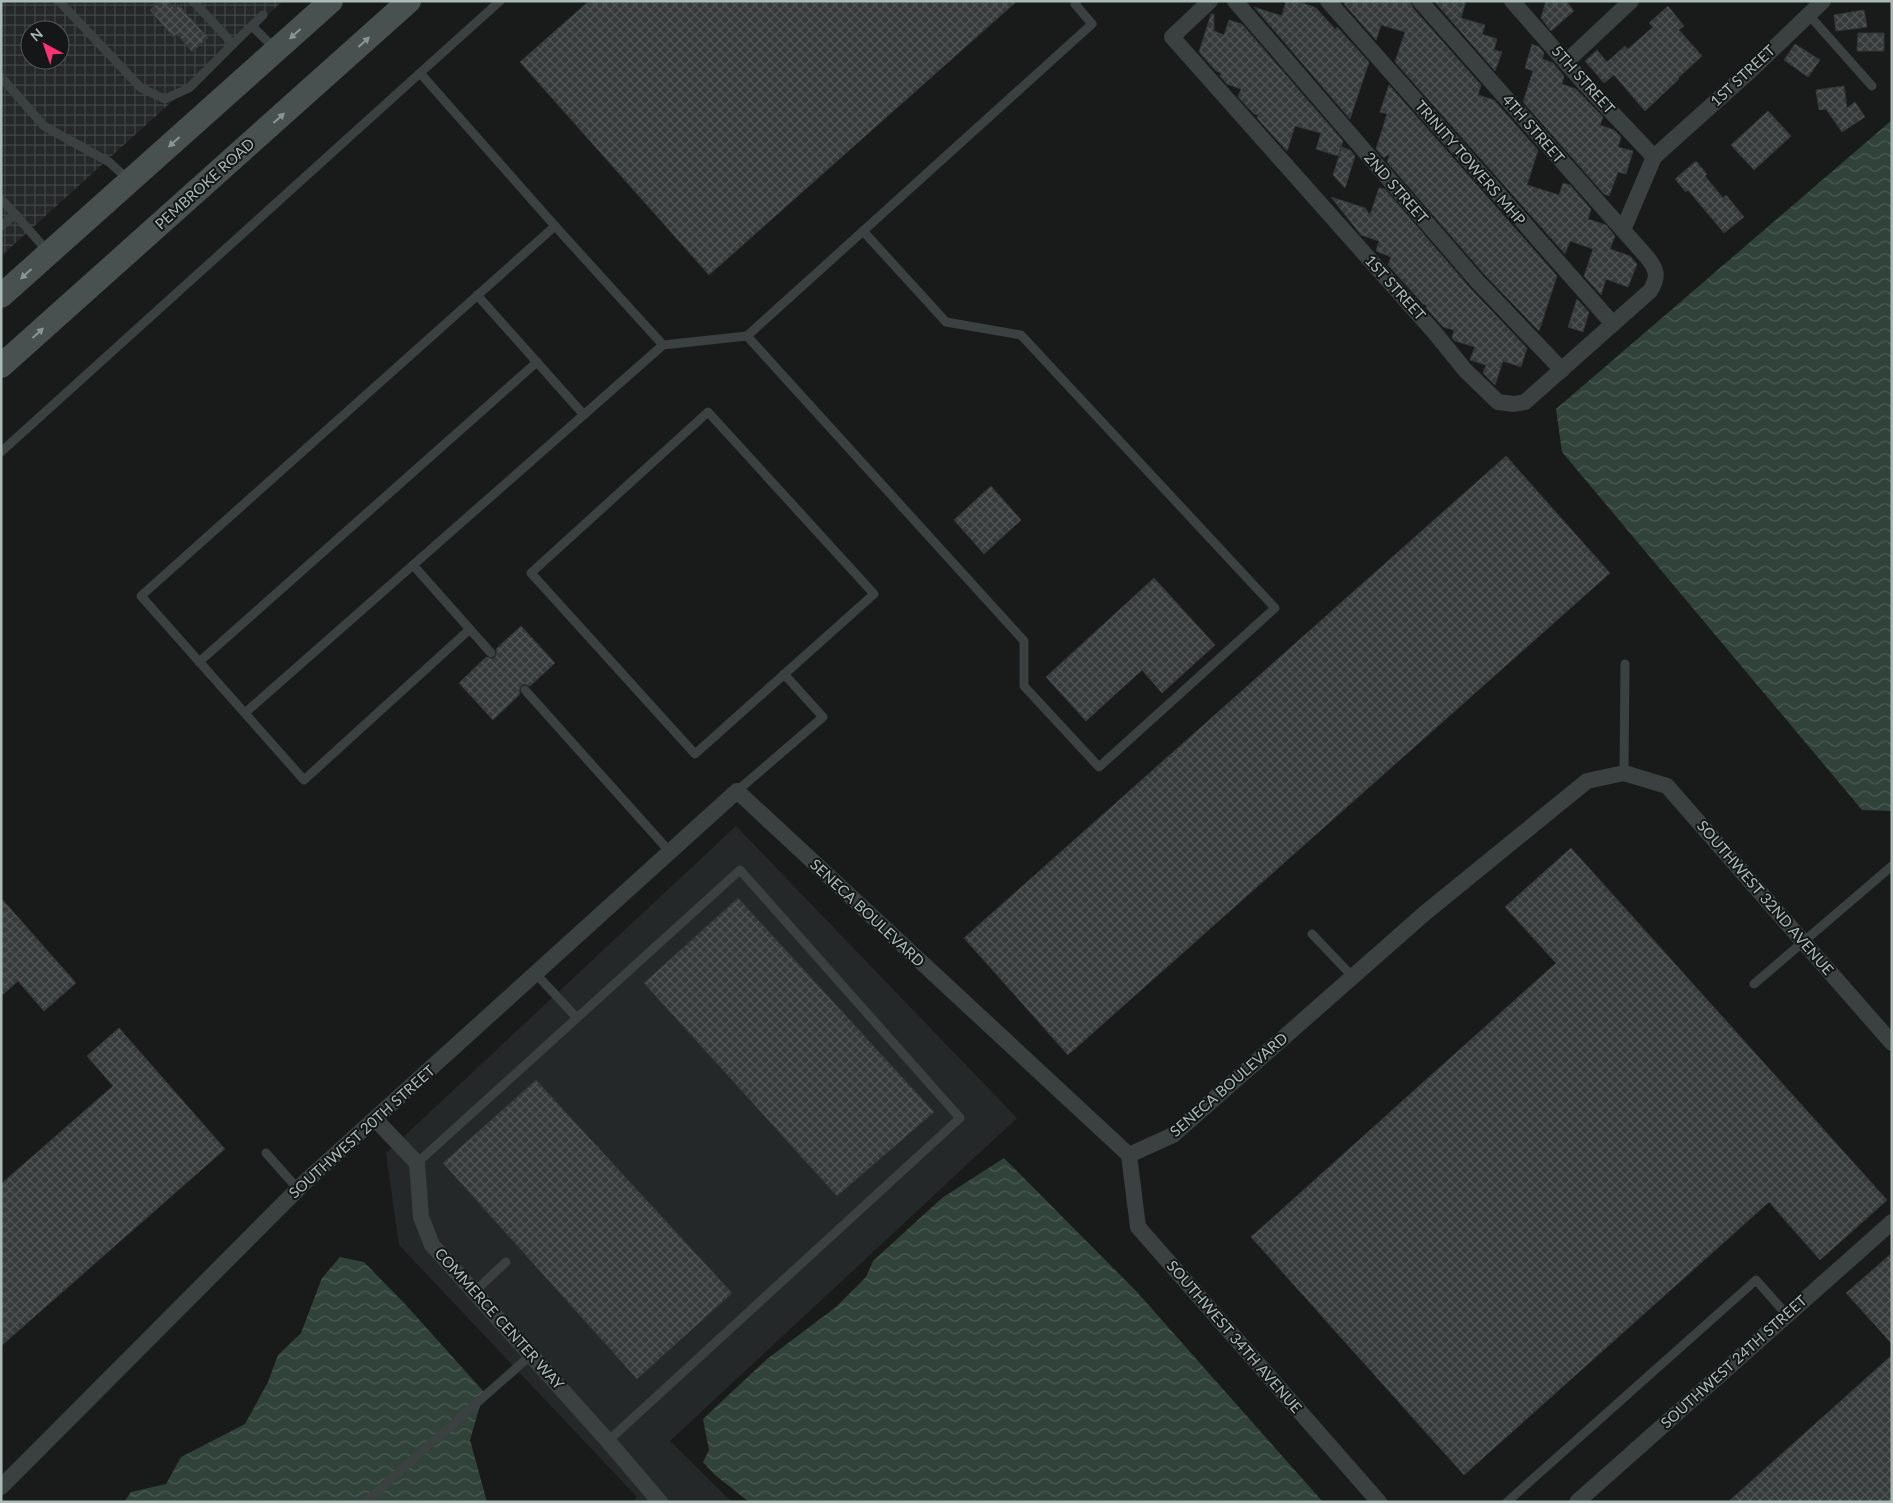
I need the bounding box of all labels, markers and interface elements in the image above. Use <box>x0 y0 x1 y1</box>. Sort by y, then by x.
north arrow <box>20 20 70 70</box>
text: N <box>27 25 46 45</box>
one-way arrow <box>289 28 301 40</box>
one-way arrow <box>358 36 370 48</box>
street label: 1ST STREET <box>1706 41 1778 110</box>
street label: 5TH STREET <box>1548 42 1619 117</box>
street label: 4TH STREET <box>1499 90 1569 167</box>
street label: TRINITY TOWERS MHP <box>1412 96 1530 228</box>
one-way arrow <box>273 112 285 124</box>
street label: PEMBROKE ROAD <box>151 134 258 233</box>
one-way arrow <box>168 136 180 148</box>
street label: 2ND STREET <box>1361 148 1432 227</box>
street label: 1ST STREET <box>1362 251 1430 324</box>
one-way arrow <box>21 268 33 280</box>
one-way arrow <box>31 328 44 339</box>
street label: SOUTHWEST 32ND AVENUE <box>1694 816 1838 978</box>
street label: SENECA BOULEVARD <box>807 855 929 970</box>
street label: SENECA BOULEVARD <box>1166 1028 1291 1140</box>
street label: SOUTHWEST 20TH STREET <box>285 1061 438 1202</box>
street label: COMMERCE CENTER WAY <box>431 1244 568 1393</box>
street label: SOUTHWEST 34TH AVENUE <box>1164 1256 1306 1416</box>
street label: SOUTHWEST 24TH STREET <box>1657 1291 1810 1432</box>

